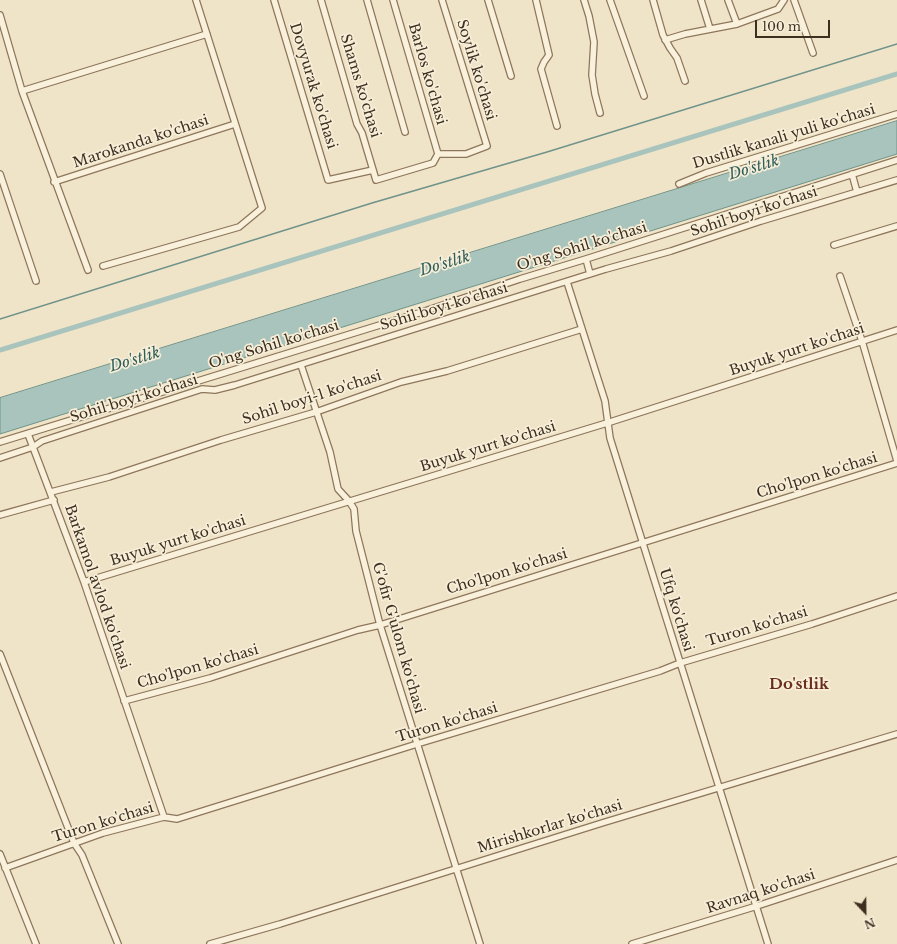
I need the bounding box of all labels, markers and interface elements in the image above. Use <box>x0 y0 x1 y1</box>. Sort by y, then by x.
scale bar <box>757 12 832 38</box>
street label: Soylik ko'chasi <box>453 18 499 122</box>
text: 100 m <box>762 19 801 34</box>
street label: Dovyurak ko'chasi <box>286 21 340 151</box>
street label: Barlos ko'chasi <box>404 21 450 127</box>
street label: Shams ko'chasi <box>336 32 384 140</box>
street label: Dustlik kanali yuli ko'chasi <box>691 101 877 173</box>
street label: Marokanda ko'chasi <box>71 112 211 172</box>
water label: Do'stlik <box>727 152 781 184</box>
street label: Sohil boyi ko'chasi <box>688 184 820 240</box>
street label: O'ng Sohil ko'chasi <box>515 219 649 275</box>
water label: Do'stlik <box>418 248 472 280</box>
street label: Sohil boyi ko'chasi <box>378 280 510 334</box>
street label: O'ng Sohil ko'chasi <box>207 317 341 373</box>
street label: Buyuk yurt ko'chasi <box>727 320 867 380</box>
water label: Do'stlik <box>108 344 162 376</box>
street label: Sohil boyi-1 ko'chasi <box>240 368 384 428</box>
street label: Sohil boyi ko'chasi <box>68 372 200 426</box>
street label: Buyuk yurt ko'chasi <box>418 418 558 476</box>
street label: Cho'lpon ko'chasi <box>755 450 879 502</box>
street label: Barkamol avlod ko'chasi <box>61 502 133 672</box>
street label: Buyuk yurt ko'chasi <box>108 512 248 570</box>
street label: Cho'lpon ko'chasi <box>445 546 569 598</box>
street label: G'ofir G'ulom ko'chasi <box>368 560 428 716</box>
street label: Ufq ko'chasi <box>655 566 697 654</box>
street label: Turon ko'chasi <box>704 604 810 650</box>
street label: Cho'lpon ko'chasi <box>135 642 261 692</box>
district label: Do'stlik <box>769 676 829 694</box>
street label: Turon ko'chasi <box>394 700 500 746</box>
street label: Mirishkorlar ko'chasi <box>476 797 624 857</box>
street label: Turon ko'chasi <box>50 800 156 846</box>
street label: Ravnaq ko'chasi <box>705 867 817 917</box>
north arrow <box>845 892 885 932</box>
text: N <box>862 915 877 932</box>

